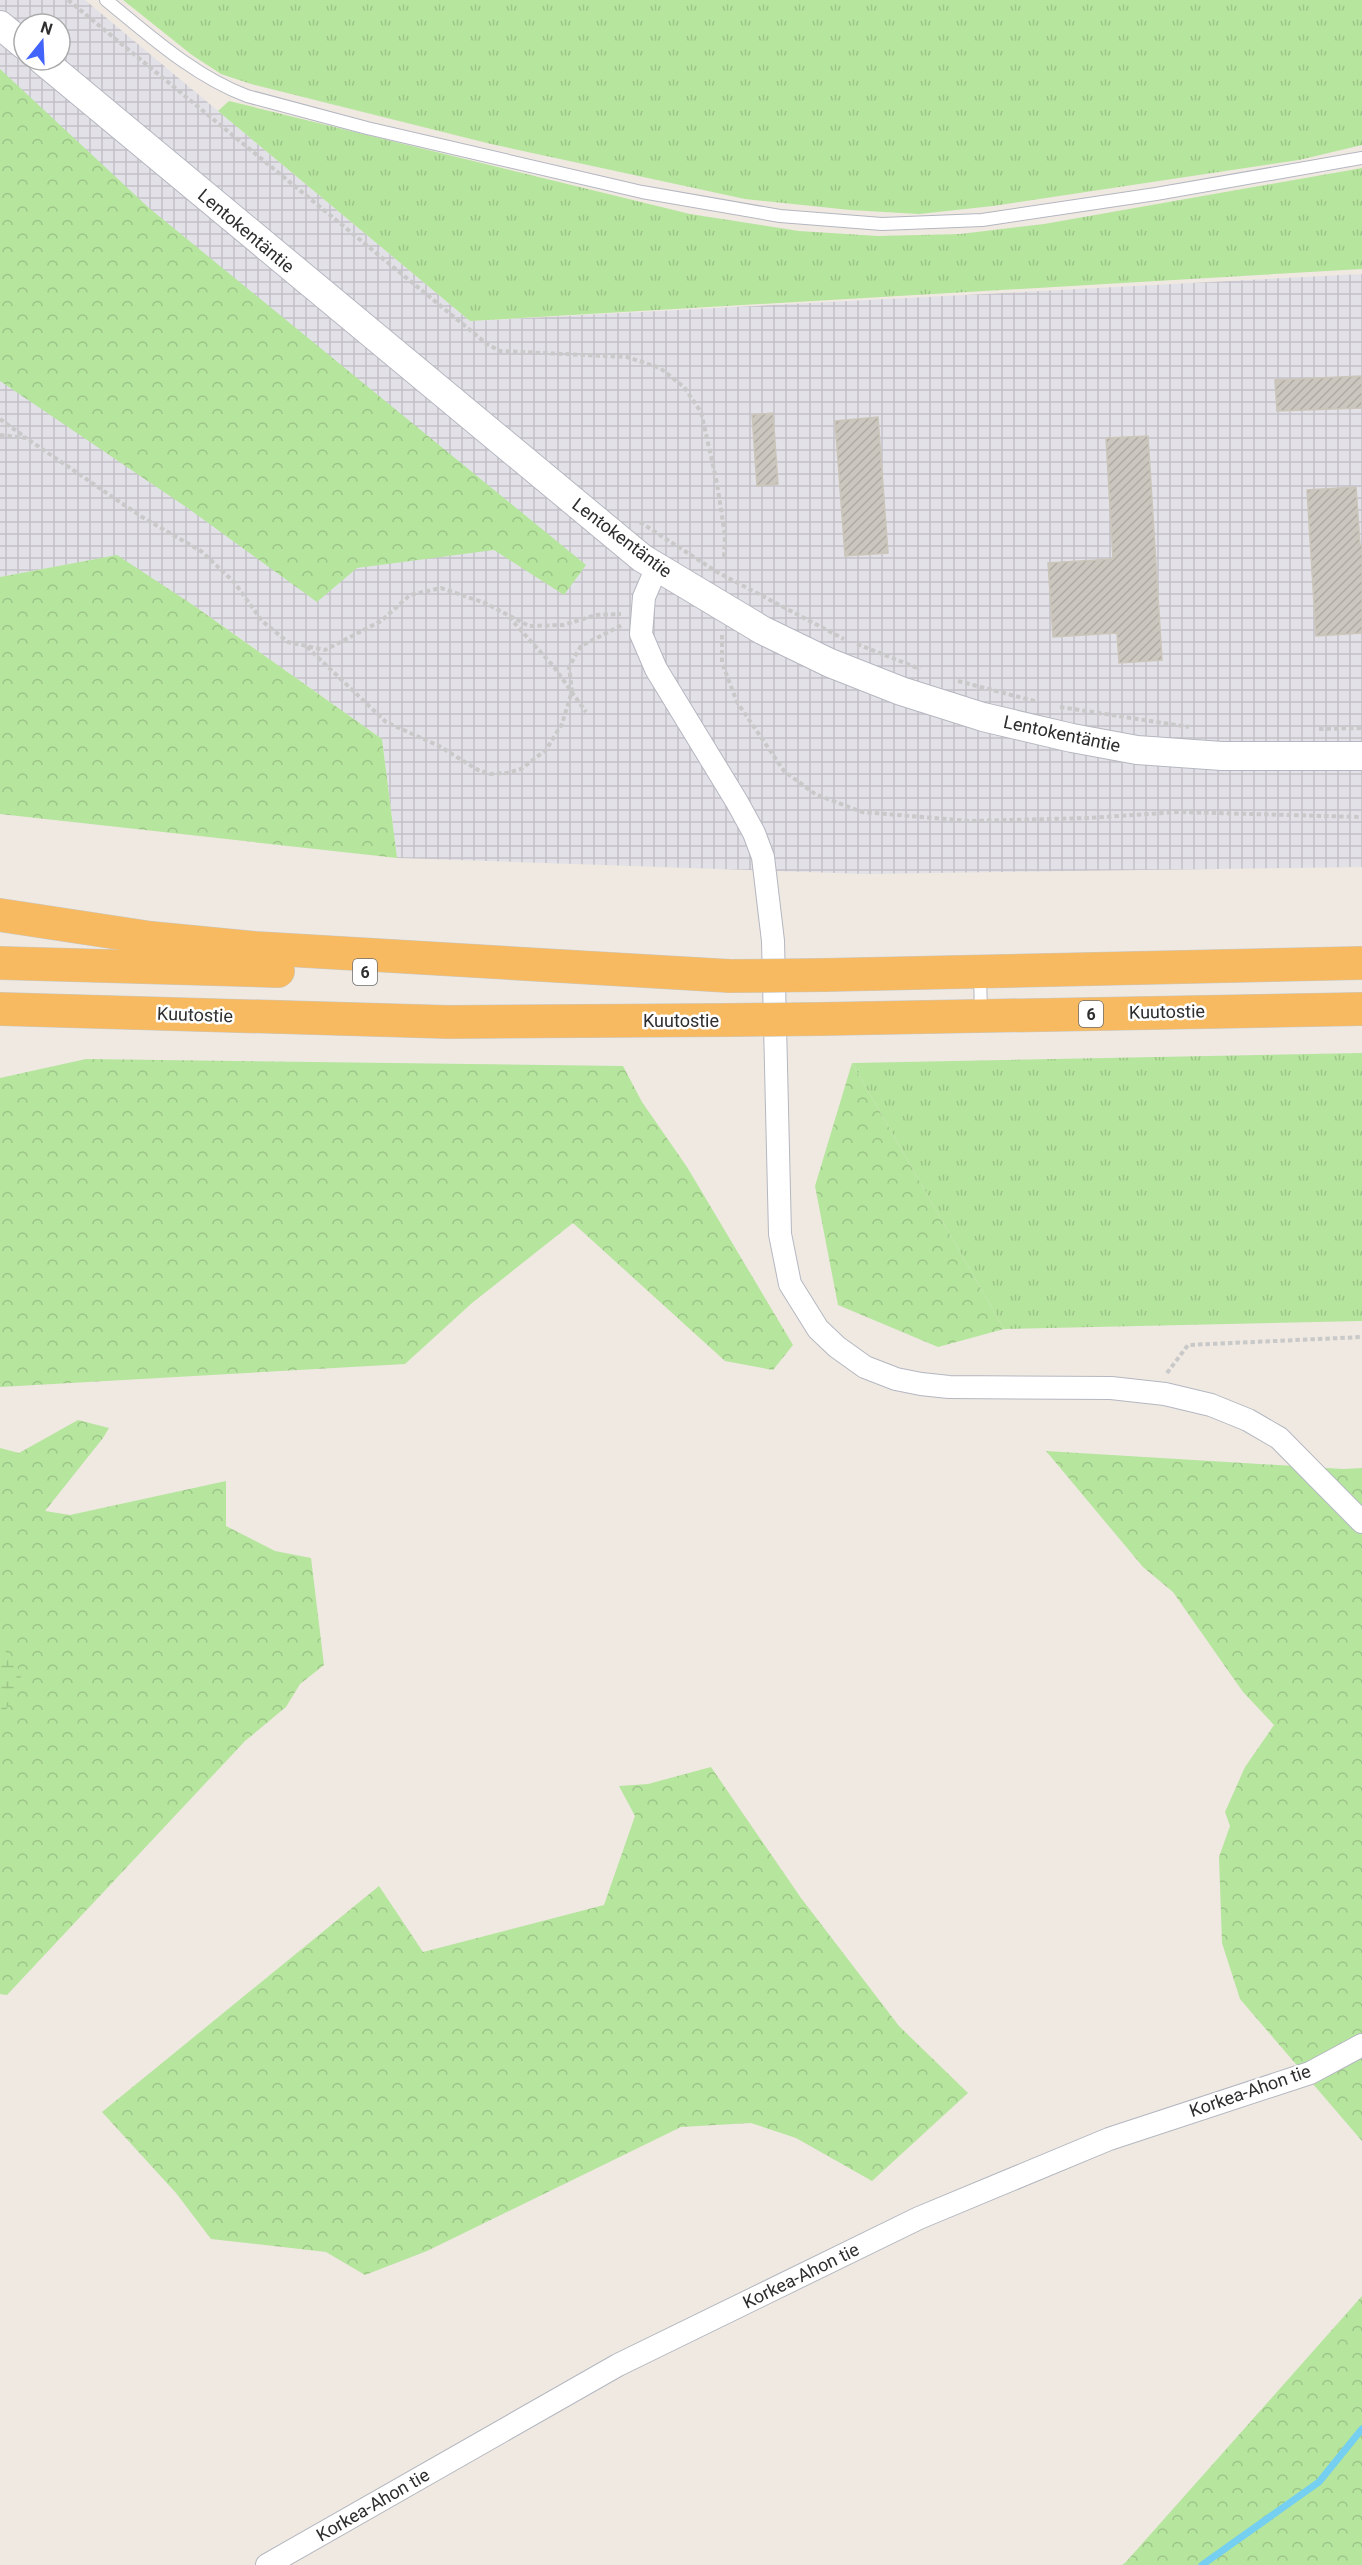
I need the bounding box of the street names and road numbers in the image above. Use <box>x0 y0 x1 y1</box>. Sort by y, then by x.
street label: Lentokentäntie <box>194 184 299 277</box>
street label: Lentokentäntie <box>568 493 676 582</box>
street label: Lentokentäntie <box>1002 711 1123 756</box>
road number: 6 <box>353 959 377 985</box>
street label: Kuutostie <box>1129 1000 1205 1023</box>
road number: 6 <box>1079 1001 1103 1027</box>
street label: Kuutostie <box>157 1003 233 1026</box>
street label: Kuutostie <box>643 1010 719 1031</box>
street label: Korkea-Ahon tie <box>1186 2060 1313 2121</box>
street label: Korkea-Ahon tie <box>739 2238 862 2313</box>
street label: Korkea-Ahon tie <box>313 2464 433 2545</box>

